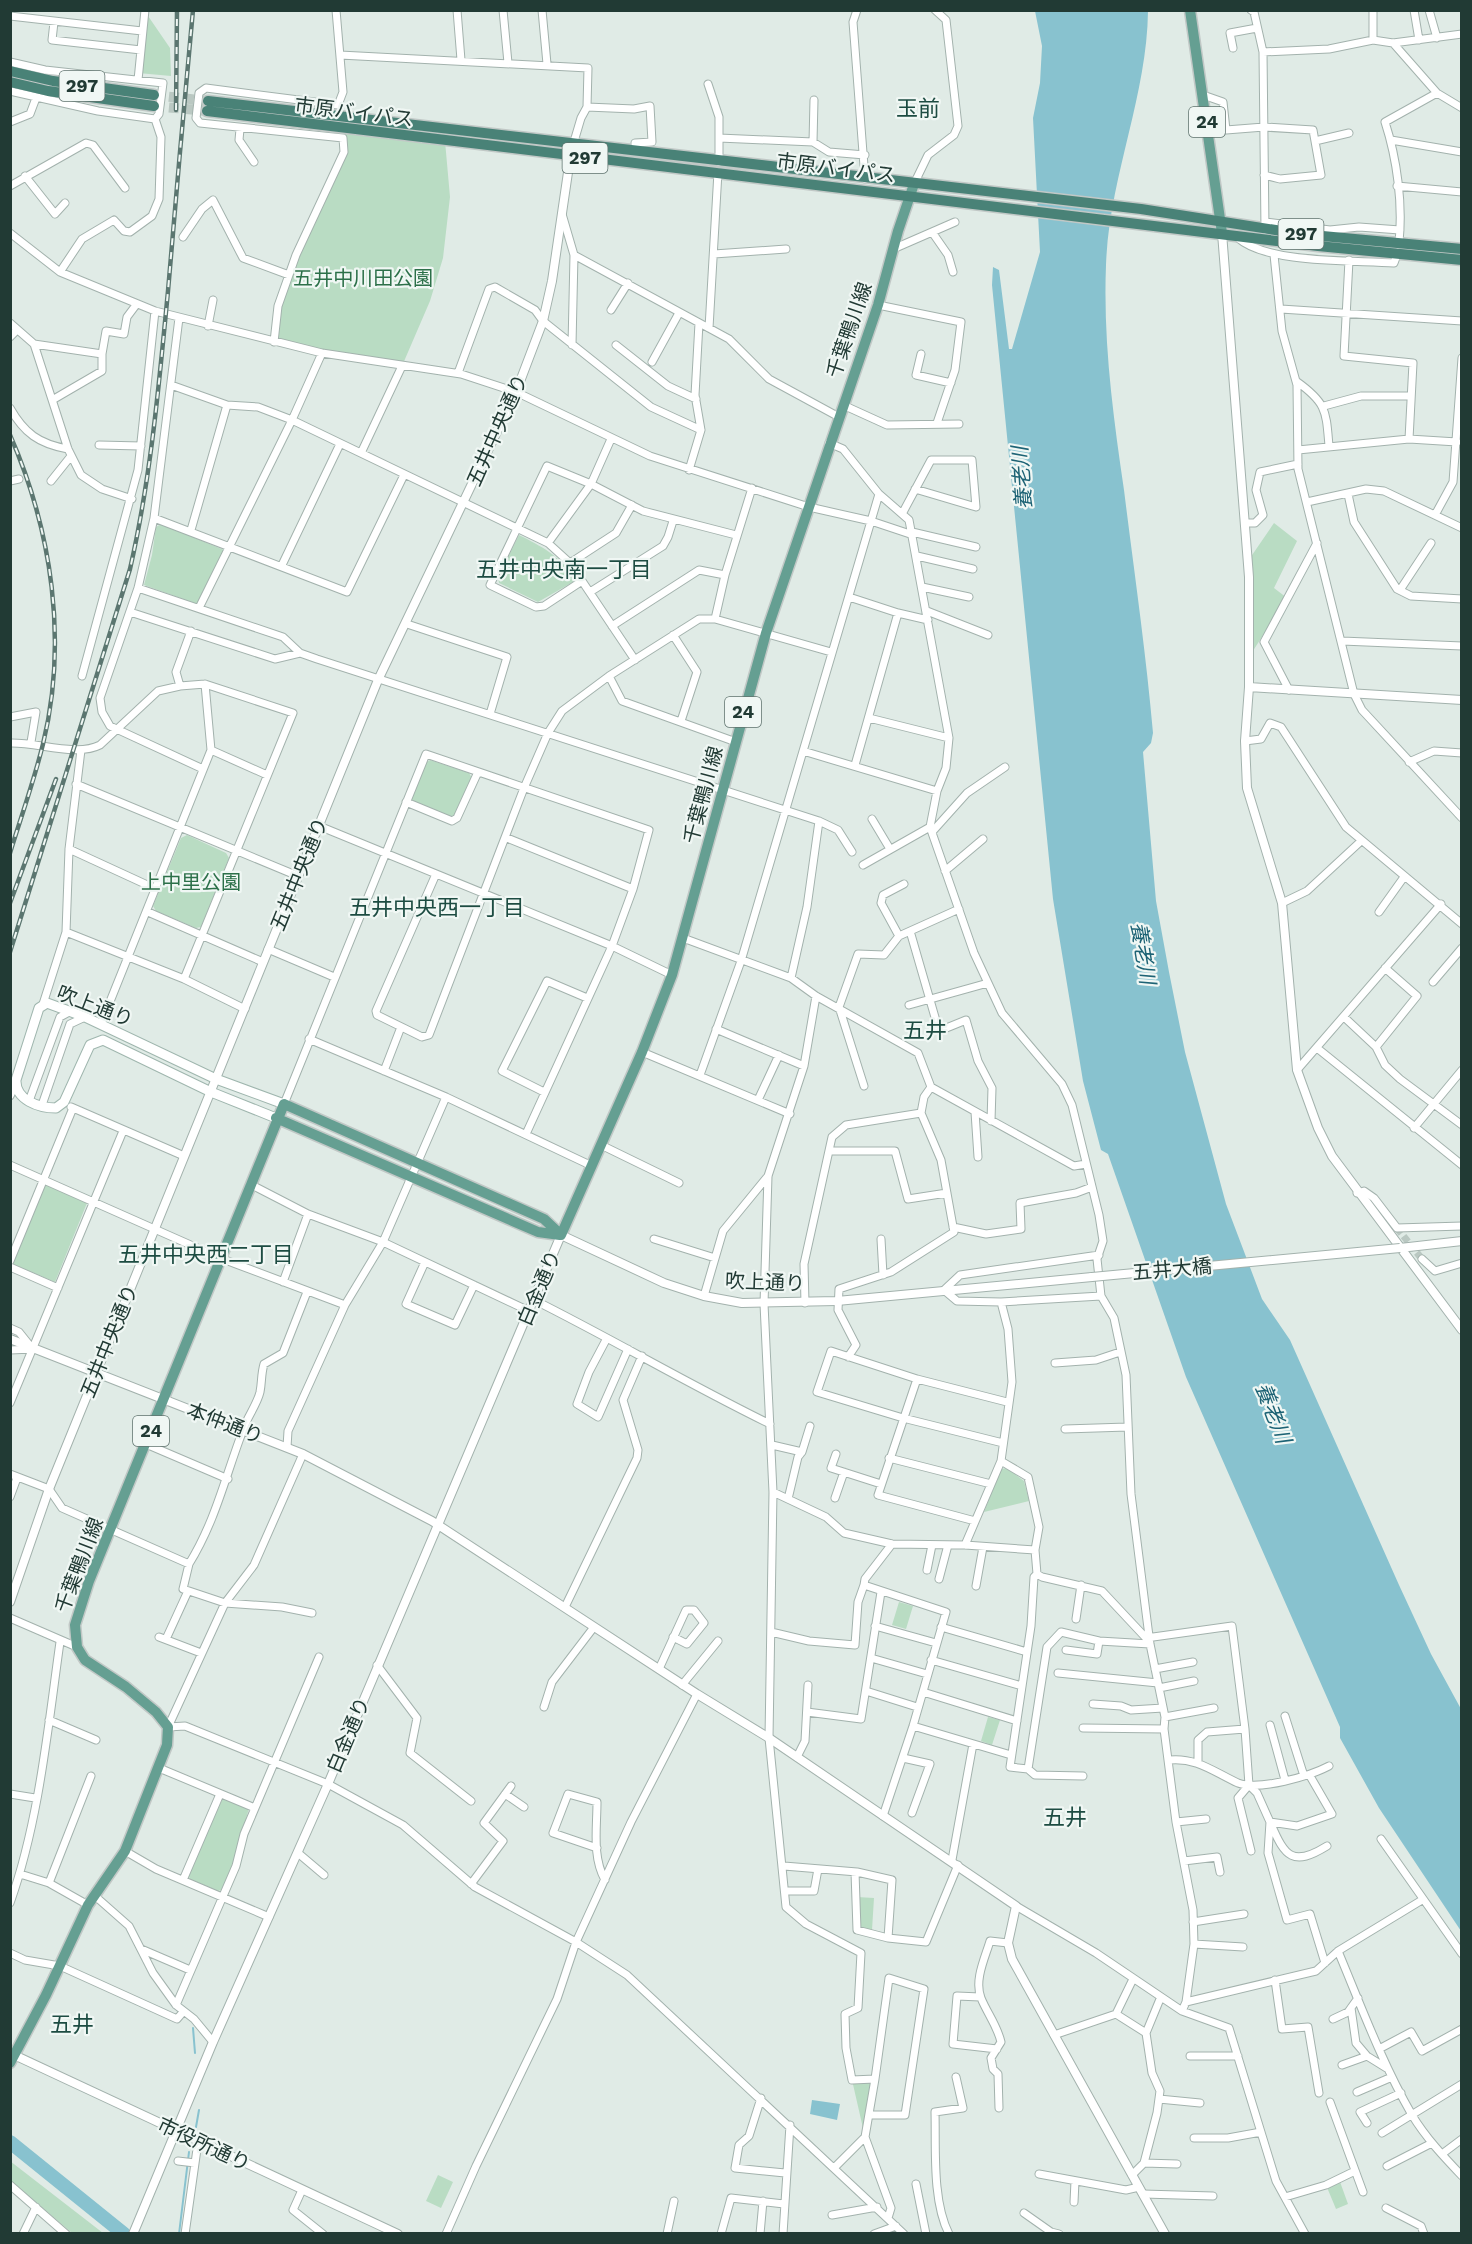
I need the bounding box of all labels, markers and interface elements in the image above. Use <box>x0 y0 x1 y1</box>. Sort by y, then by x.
road number: 297 <box>60 71 104 101</box>
street label: 市原バイパス <box>293 93 415 131</box>
district label: 玉前 <box>896 96 940 121</box>
road number: 24 <box>1189 107 1225 137</box>
road number: 297 <box>562 143 608 173</box>
street label: 市原バイパス <box>775 149 897 187</box>
road number: 297 <box>1278 219 1324 249</box>
park label: 五井中川田公園 <box>293 266 433 290</box>
street label: 千葉鴨川線 <box>821 279 877 381</box>
street label: 五井中央通り <box>462 370 532 490</box>
water label: 養老川 <box>1007 444 1036 510</box>
district label: 五井中央南一丁目 <box>476 557 652 582</box>
road number: 24 <box>725 697 761 727</box>
street label: 千葉鴨川線 <box>678 744 728 846</box>
street label: 五井中央通り <box>265 814 333 934</box>
park label: 上中里公園 <box>141 870 241 894</box>
district label: 五井中央西一丁目 <box>349 895 525 920</box>
water label: 養老川 <box>1126 920 1161 988</box>
street label: 吹上通り <box>53 980 137 1032</box>
district label: 五井 <box>903 1018 947 1043</box>
district label: 五井中央西二丁目 <box>118 1242 294 1267</box>
street label: 白金通り <box>512 1246 566 1330</box>
street label: 五井大橋 <box>1131 1254 1213 1284</box>
street label: 吹上通り <box>725 1269 805 1295</box>
street label: 五井中央通り <box>75 1281 143 1401</box>
water label: 養老川 <box>1251 1379 1297 1449</box>
street label: 本仲通り <box>183 1397 267 1449</box>
road number: 24 <box>133 1416 169 1446</box>
street label: 千葉鴨川線 <box>50 1514 108 1616</box>
street label: 白金通り <box>321 1693 375 1777</box>
district label: 五井 <box>1043 1805 1087 1830</box>
district label: 五井 <box>50 2012 94 2037</box>
street label: 市役所通り <box>154 2112 254 2176</box>

